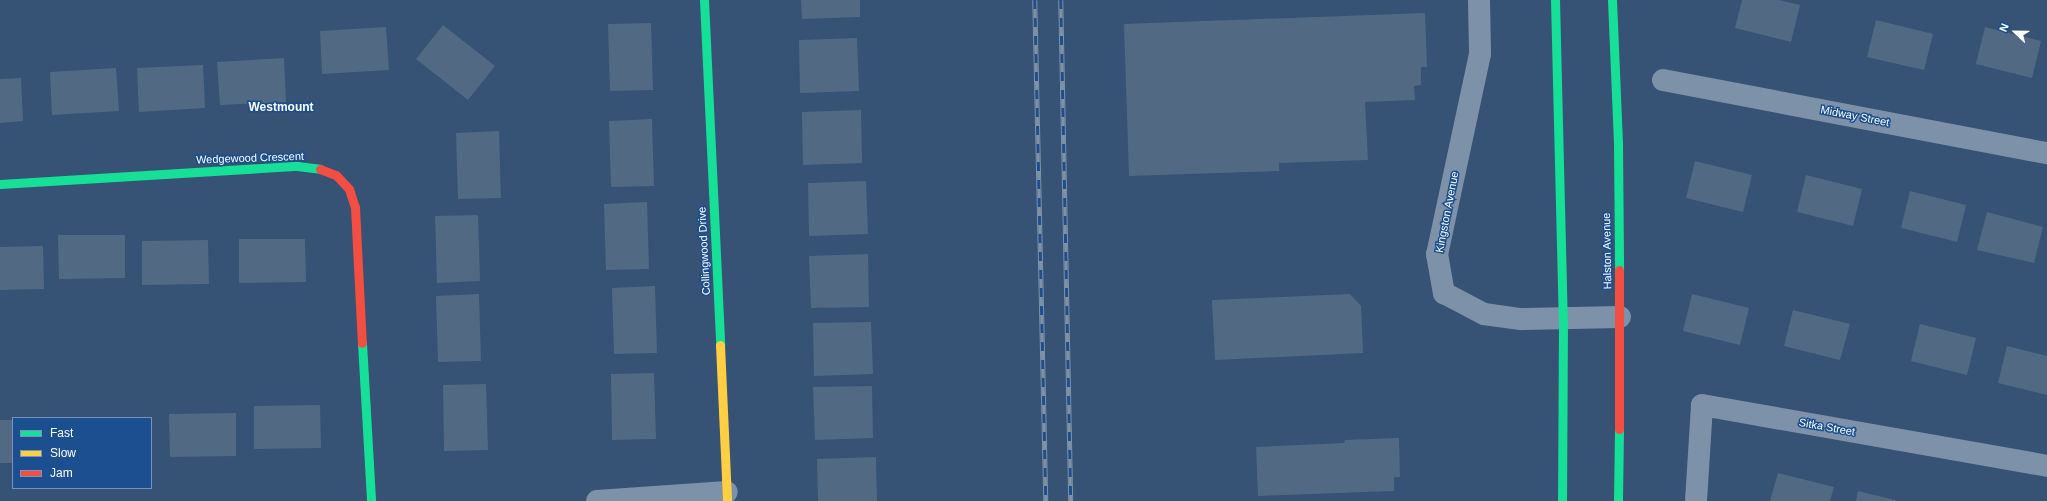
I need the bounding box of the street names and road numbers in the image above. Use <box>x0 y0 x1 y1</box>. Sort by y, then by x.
street label: Midway Street <box>1820 103 1890 129</box>
street label: Wedgewood Crescent <box>196 150 304 166</box>
street label: Kingston Avenue <box>1433 170 1461 254</box>
street label: Collingwood Drive <box>695 206 713 296</box>
street label: Halston Avenue <box>1600 212 1614 290</box>
street label: Sitka Street <box>1798 416 1856 438</box>

